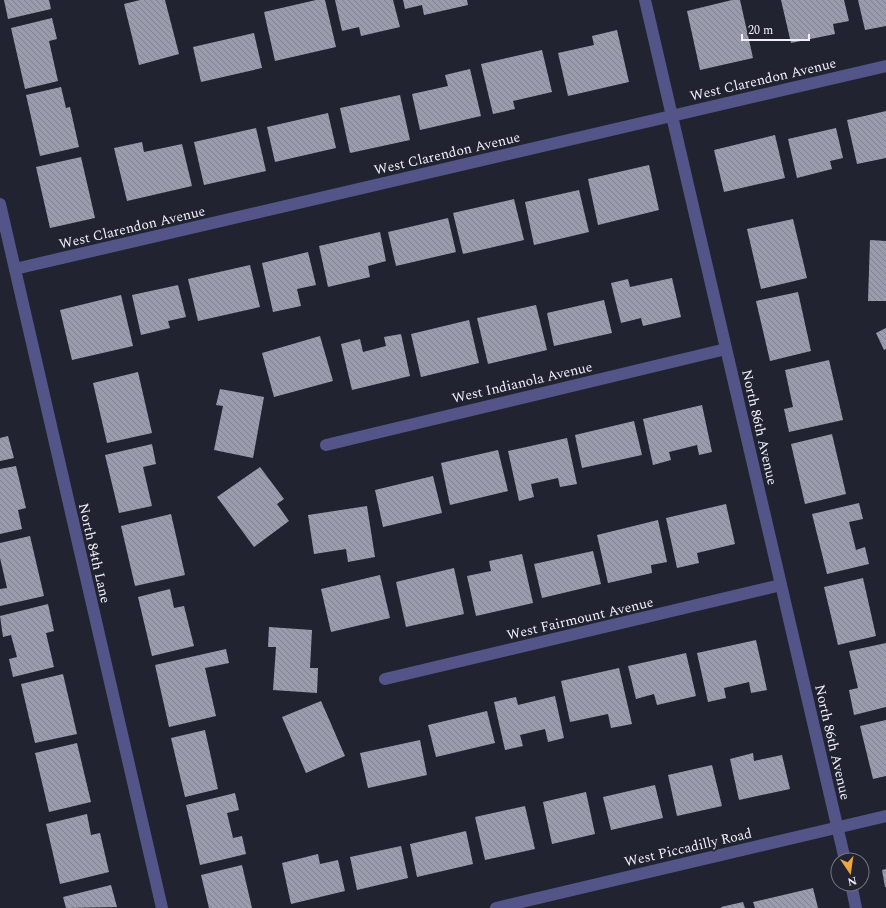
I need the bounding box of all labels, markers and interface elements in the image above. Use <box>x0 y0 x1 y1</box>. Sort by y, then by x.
scale bar <box>742 16 809 42</box>
text: 20 m <box>748 21 773 40</box>
street label: West Clarendon Avenue <box>688 52 839 107</box>
street label: West Clarendon Avenue <box>372 126 523 181</box>
street label: West Clarendon Avenue <box>57 200 208 255</box>
street label: West Indianola Avenue <box>450 356 595 409</box>
street label: North 86th Avenue <box>736 367 783 487</box>
street label: North 84th Lane <box>73 501 116 605</box>
street label: West Fairmount Avenue <box>505 591 656 646</box>
street label: North 86th Avenue <box>809 682 856 802</box>
street label: West Piccadilly Road <box>622 823 754 872</box>
north arrow <box>830 852 870 892</box>
text: N <box>846 872 858 891</box>

